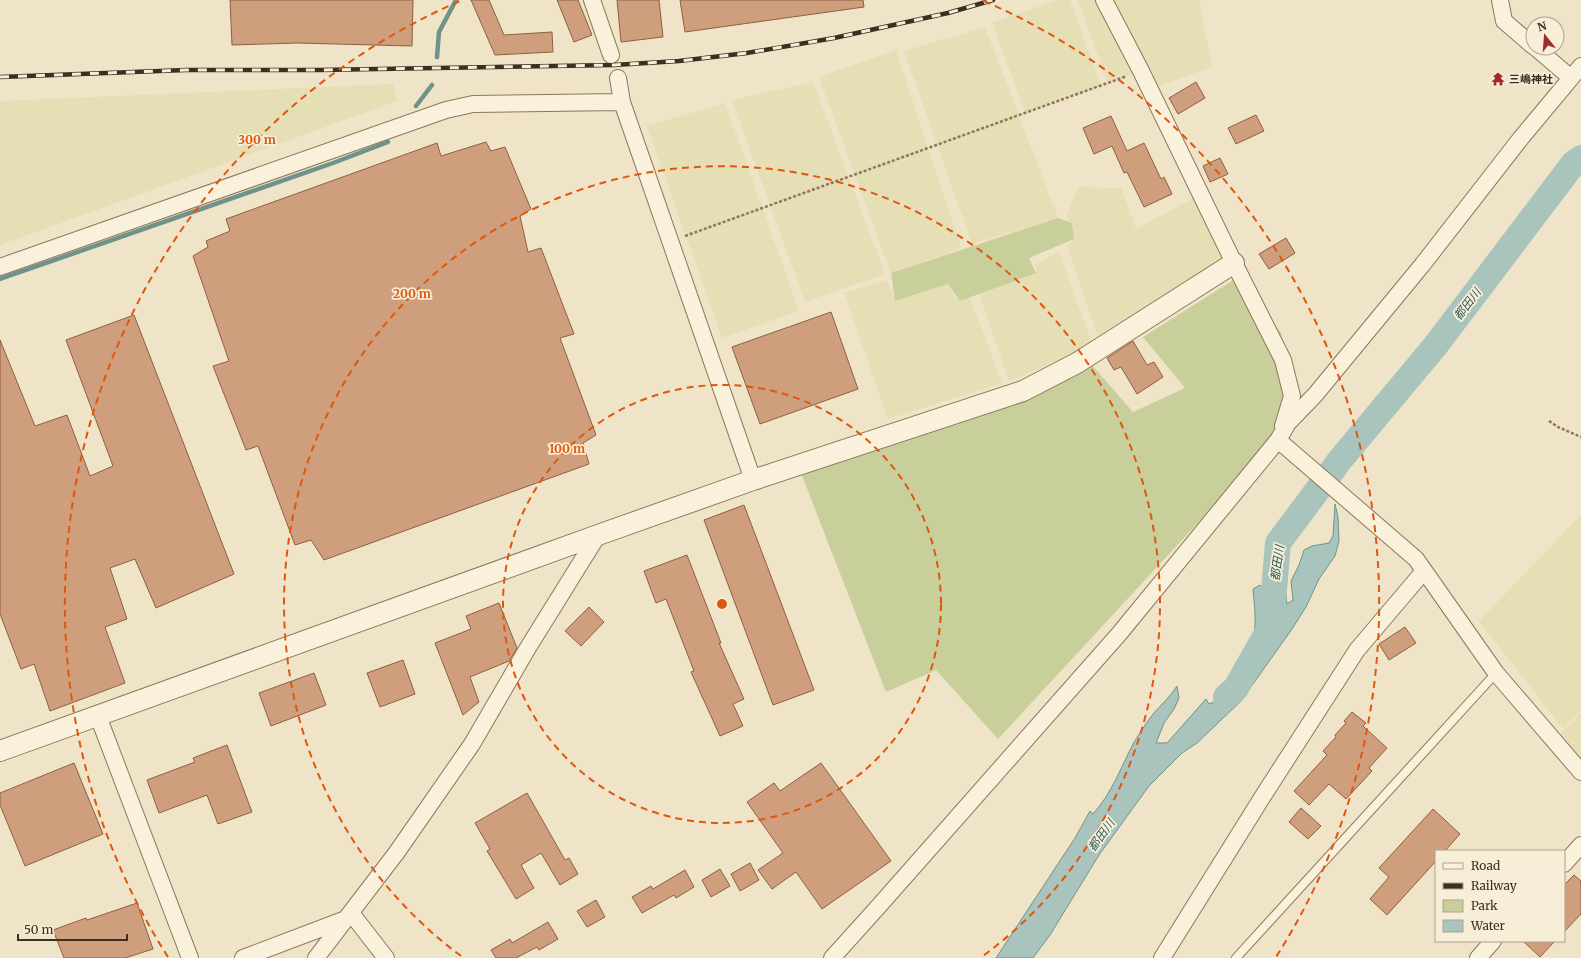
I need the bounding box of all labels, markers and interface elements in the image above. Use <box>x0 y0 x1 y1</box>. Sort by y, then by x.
north arrow <box>1525 16 1565 56</box>
text: N <box>1536 18 1549 34</box>
temple icon: 三嶋神社 <box>1490 71 1506 87</box>
place label: 三嶋神社 <box>1509 72 1553 86</box>
text: 300 m <box>238 132 276 147</box>
water label: 都田川 <box>1450 284 1485 323</box>
text: 200 m <box>393 286 431 301</box>
text: 100 m <box>549 441 585 456</box>
water label: 都田川 <box>1267 542 1287 582</box>
centre of rings <box>715 597 729 611</box>
water label: 都田川 <box>1085 814 1119 854</box>
legend <box>1435 850 1565 942</box>
text: Road <box>1471 858 1500 873</box>
text: Railway <box>1471 878 1517 893</box>
text: Park <box>1471 898 1498 913</box>
scale bar <box>18 916 127 942</box>
text: Water <box>1470 918 1506 933</box>
text: 50 m <box>24 922 53 937</box>

